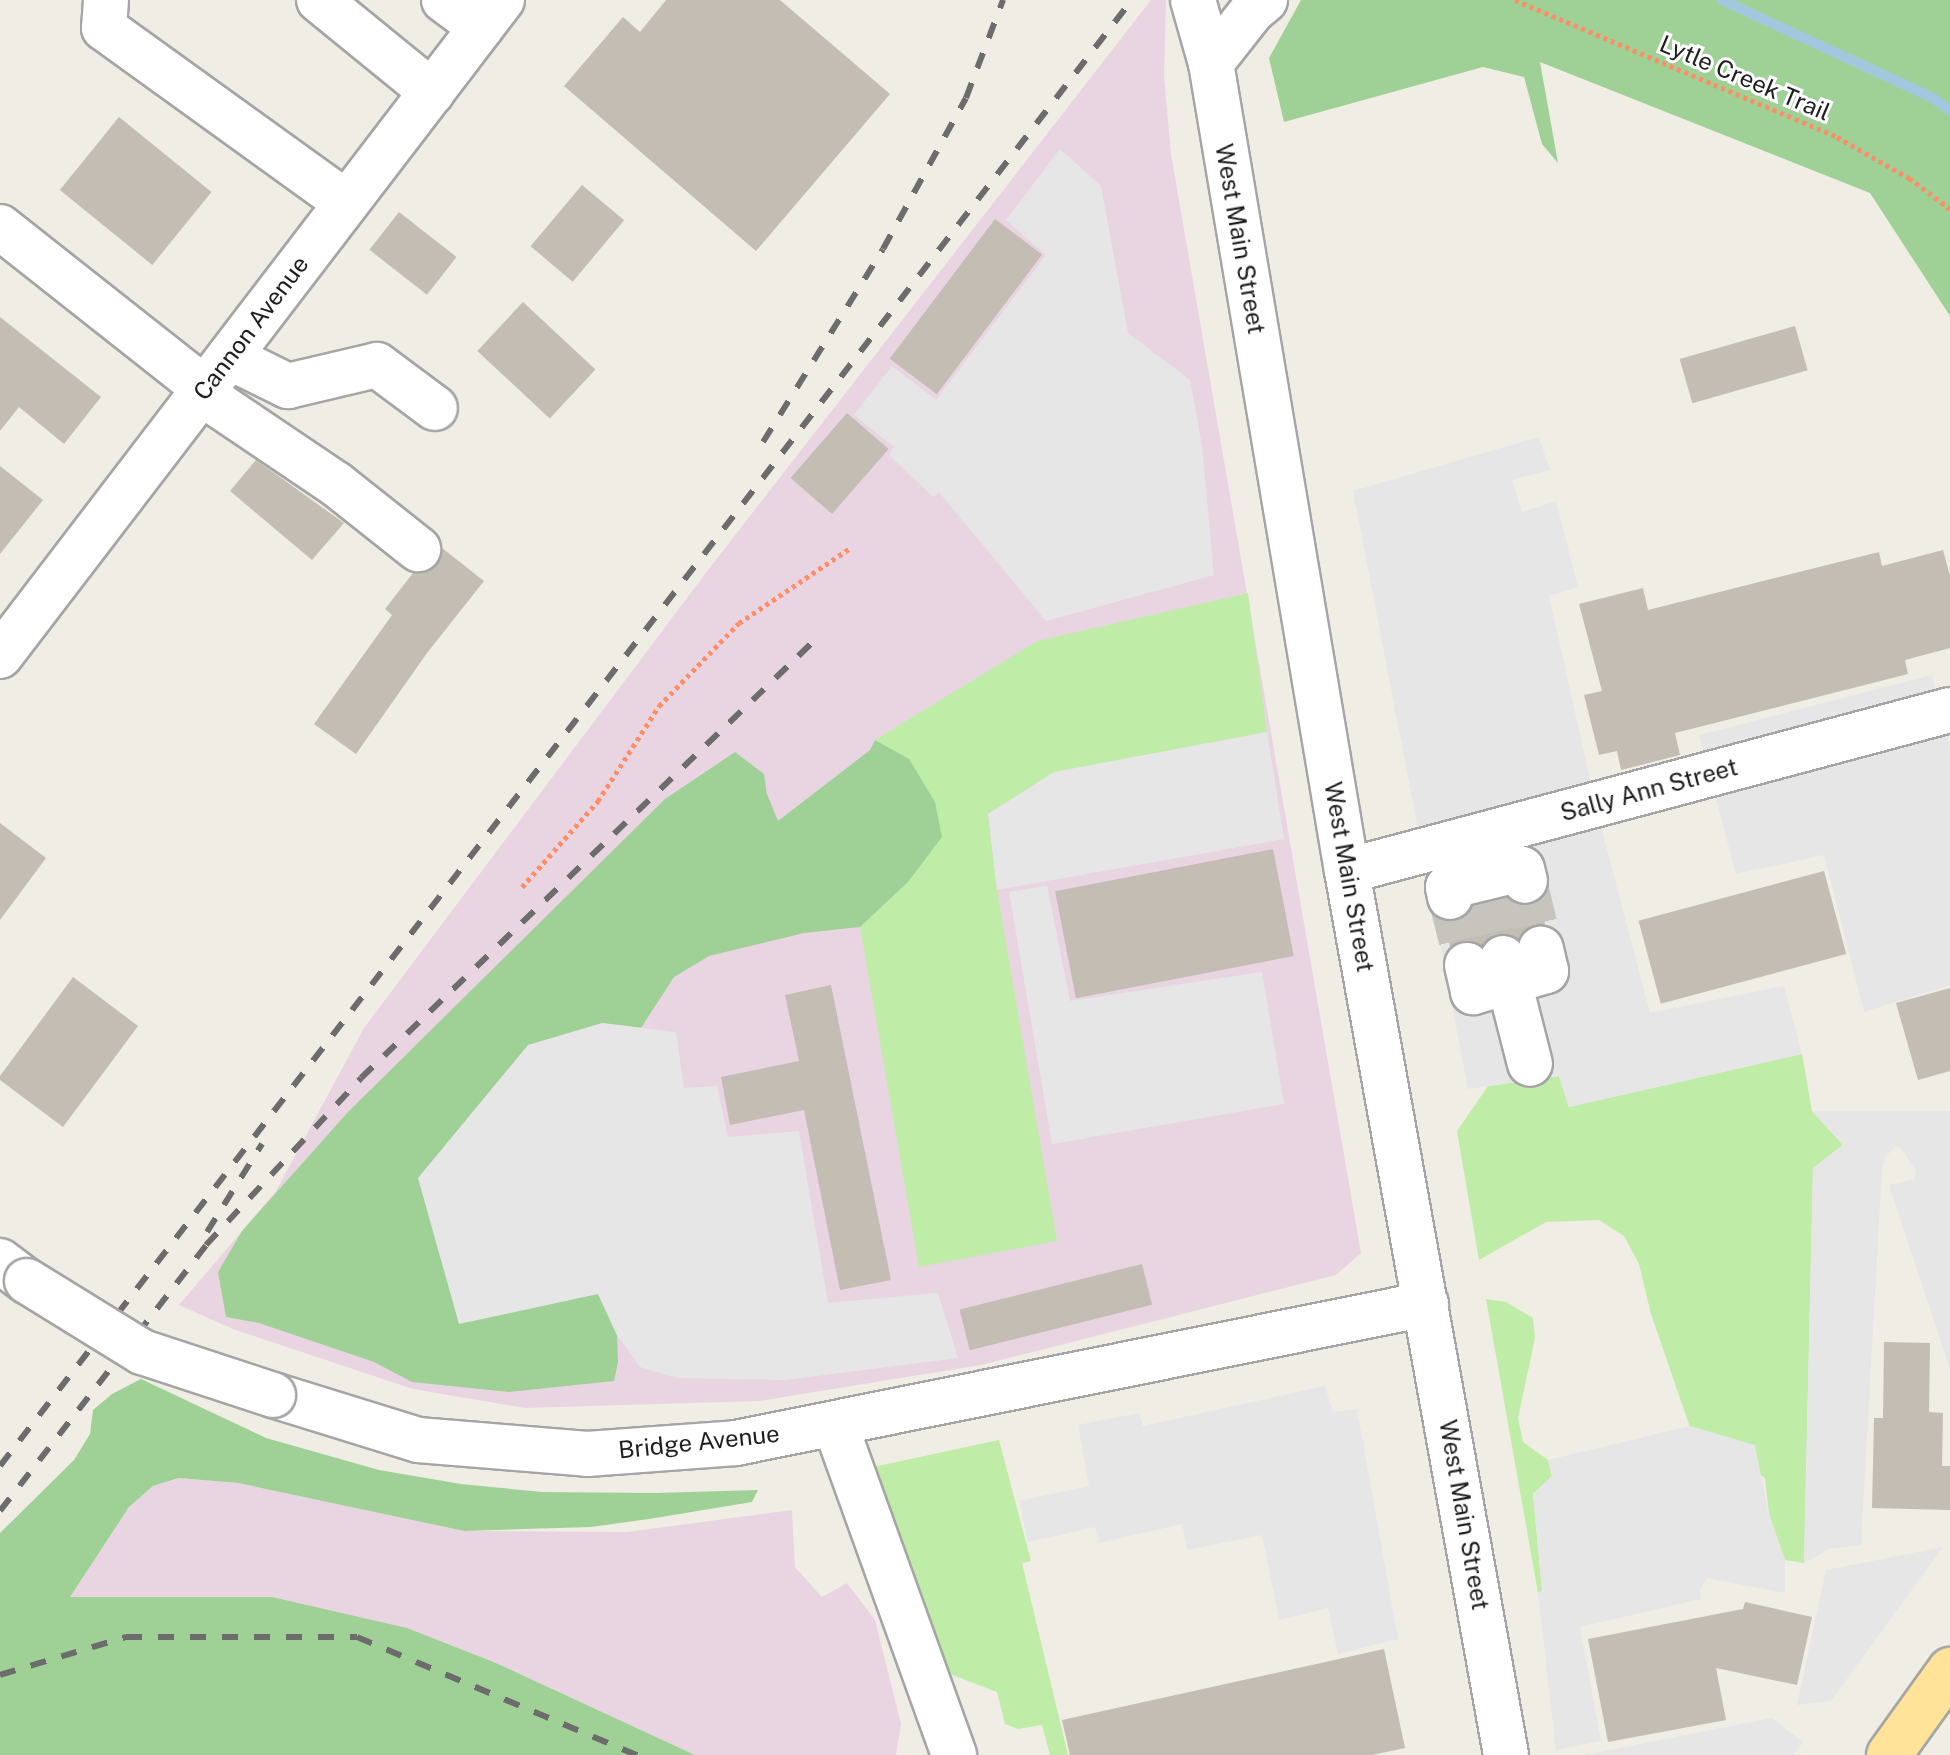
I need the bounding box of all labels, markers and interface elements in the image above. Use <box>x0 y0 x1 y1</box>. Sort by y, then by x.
street label: Lytle Creek Trail <box>1655 29 1835 127</box>
street label: West Main Street <box>1209 142 1271 336</box>
street label: Cannon Avenue <box>187 250 315 406</box>
street label: Sally Ann Street <box>1557 752 1741 828</box>
street label: West Main Street <box>1318 780 1380 974</box>
street label: West Main Street <box>1433 1418 1495 1612</box>
street label: Bridge Avenue <box>617 1419 781 1465</box>

